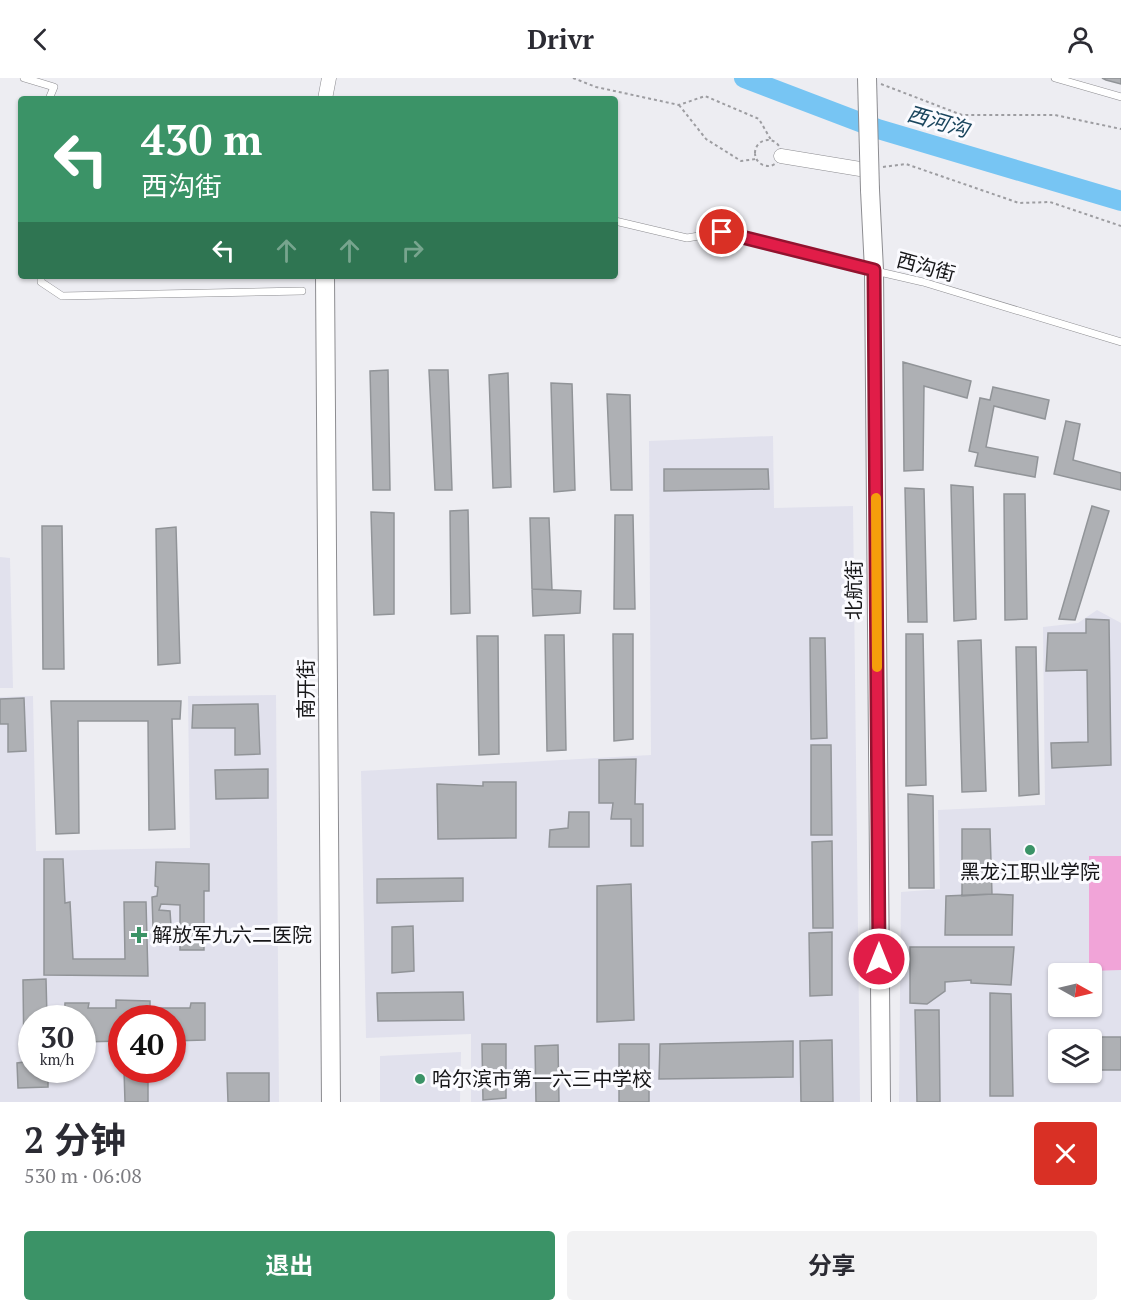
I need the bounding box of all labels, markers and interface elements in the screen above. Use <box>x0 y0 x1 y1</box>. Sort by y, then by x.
text: Drivr <box>527 21 594 57</box>
icon: back <box>24 23 57 56</box>
icon: person <box>1064 23 1097 56</box>
water label: 西河沟 <box>904 99 974 144</box>
text: 430 m <box>141 111 262 167</box>
icon: left <box>42 120 120 198</box>
text: 西沟街 <box>141 168 222 204</box>
pin <box>696 206 747 257</box>
icon: arrive <box>705 215 738 248</box>
icon: left <box>207 234 240 267</box>
icon: ahead <box>270 234 303 267</box>
icon: ahead <box>333 234 366 267</box>
icon: right <box>396 234 429 267</box>
street label: 西沟街 <box>894 246 959 287</box>
street label: 北航街 <box>840 560 867 620</box>
street label: 南开街 <box>292 659 319 719</box>
marker: 黑龙江职业学院 <box>1023 843 1037 857</box>
place label: 黑龙江职业学院 <box>960 858 1100 885</box>
place label: 解放军九六二医院 <box>152 921 312 948</box>
marker: 解放军九六二医院 <box>130 926 148 944</box>
position arrow <box>847 927 911 991</box>
north arrow <box>1048 963 1102 1017</box>
map controls <box>1048 963 1102 1083</box>
speed limit sign: 40 <box>108 1005 186 1083</box>
text: 30 <box>40 1017 74 1057</box>
button: layers <box>1048 1029 1102 1083</box>
text: km/h <box>40 1049 74 1069</box>
place label: 哈尔滨市第一六三中学校 <box>432 1065 652 1092</box>
marker: 哈尔滨市第一六三中学校 <box>413 1072 427 1086</box>
text: 2 分钟 <box>24 1116 126 1163</box>
button: close <box>1034 1122 1097 1185</box>
text: 530 m · 06:08 <box>24 1162 142 1189</box>
button: 退出 <box>24 1231 555 1300</box>
button: 分享 <box>567 1231 1097 1300</box>

